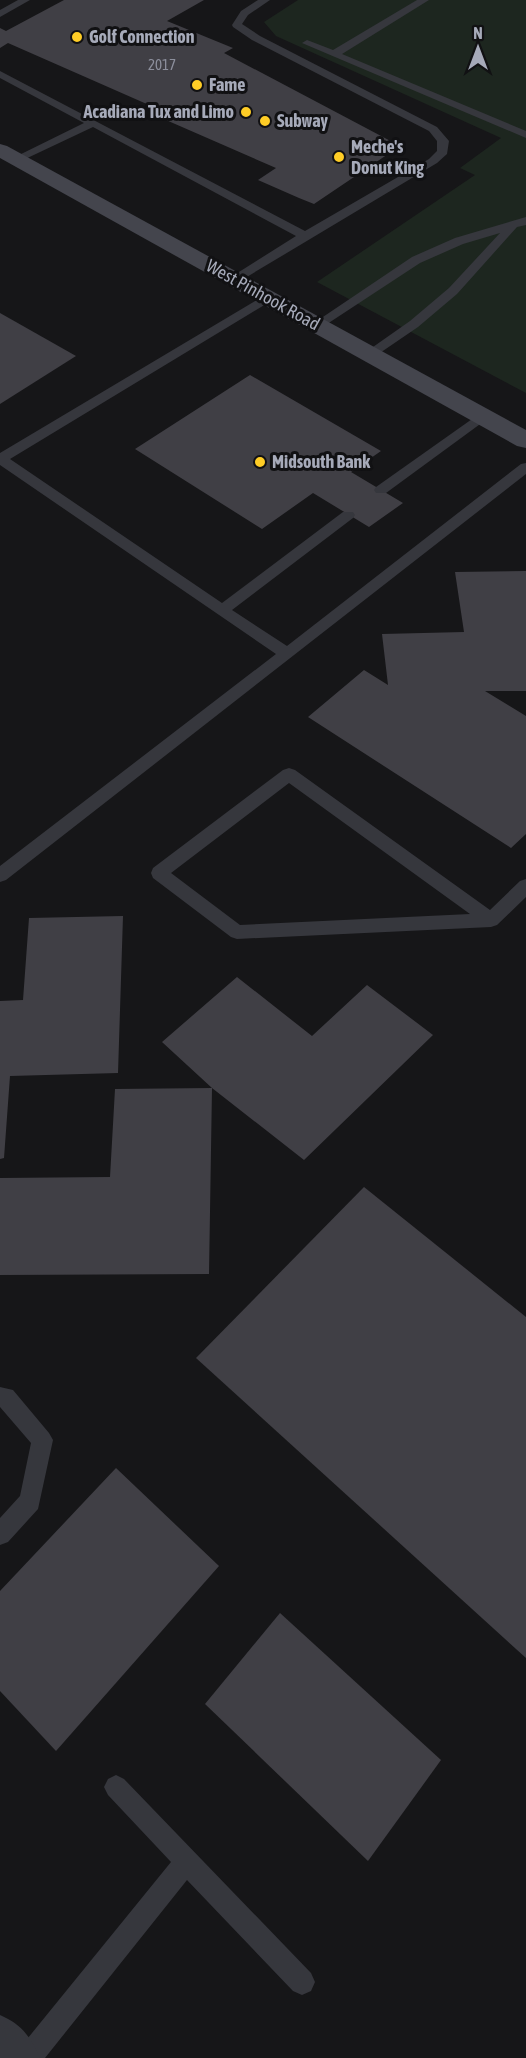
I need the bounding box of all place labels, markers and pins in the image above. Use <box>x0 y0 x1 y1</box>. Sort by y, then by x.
place label: Golf Connection <box>89 26 195 47</box>
marker: Golf Connection <box>70 30 84 44</box>
place label: Fame <box>209 74 245 95</box>
marker: Fame <box>190 78 204 92</box>
place label: Acadiana Tux and Limo <box>82 101 234 122</box>
marker: Acadiana Tux and Limo <box>239 105 253 119</box>
place label: Subway <box>277 110 329 131</box>
marker: Subway <box>258 114 272 128</box>
place label: Meche's Donut King <box>351 136 424 178</box>
marker: Meche's Donut King <box>332 150 346 164</box>
place label: Midsouth Bank <box>272 451 371 472</box>
marker: Midsouth Bank <box>253 455 267 469</box>

